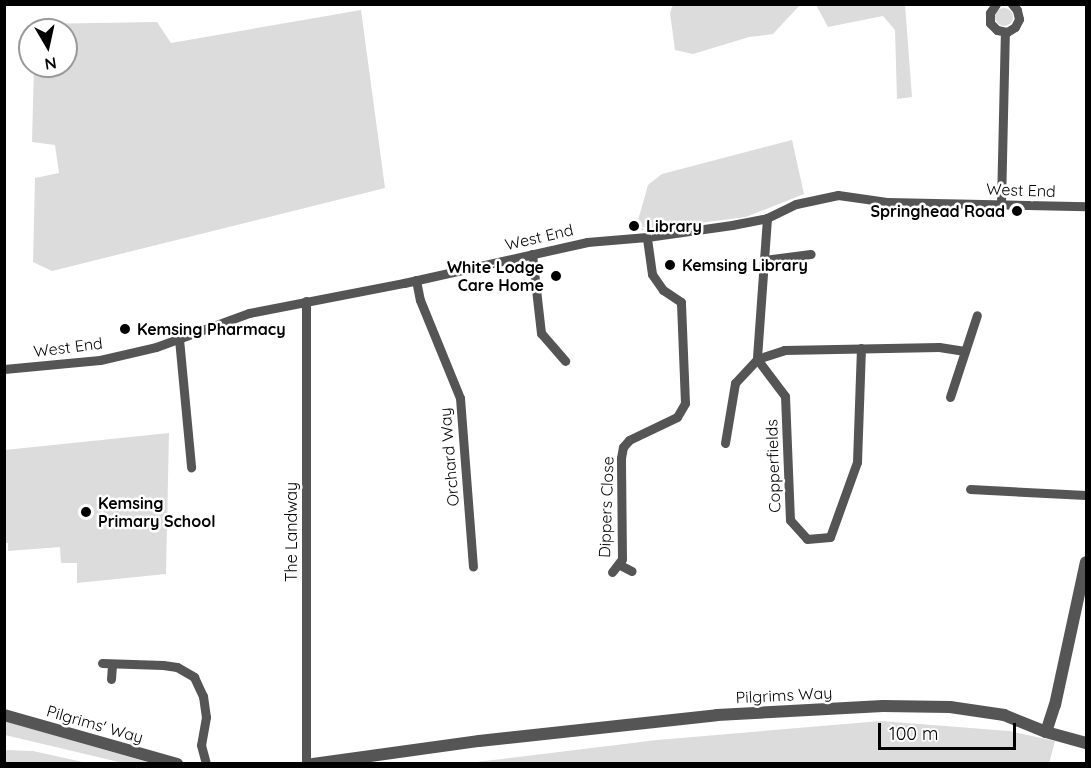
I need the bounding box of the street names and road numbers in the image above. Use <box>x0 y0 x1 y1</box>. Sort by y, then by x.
street label: West End <box>986 179 1056 201</box>
street label: West End <box>503 220 575 254</box>
street label: West End <box>32 333 104 361</box>
street label: Orchard Way <box>435 407 463 507</box>
street label: Copperfields <box>762 419 784 513</box>
street label: Dippers Close <box>595 456 617 558</box>
street label: The Landway <box>281 482 301 582</box>
street label: Pilgrims Way <box>735 683 833 707</box>
street label: Pilgrims' Way <box>44 701 146 747</box>

